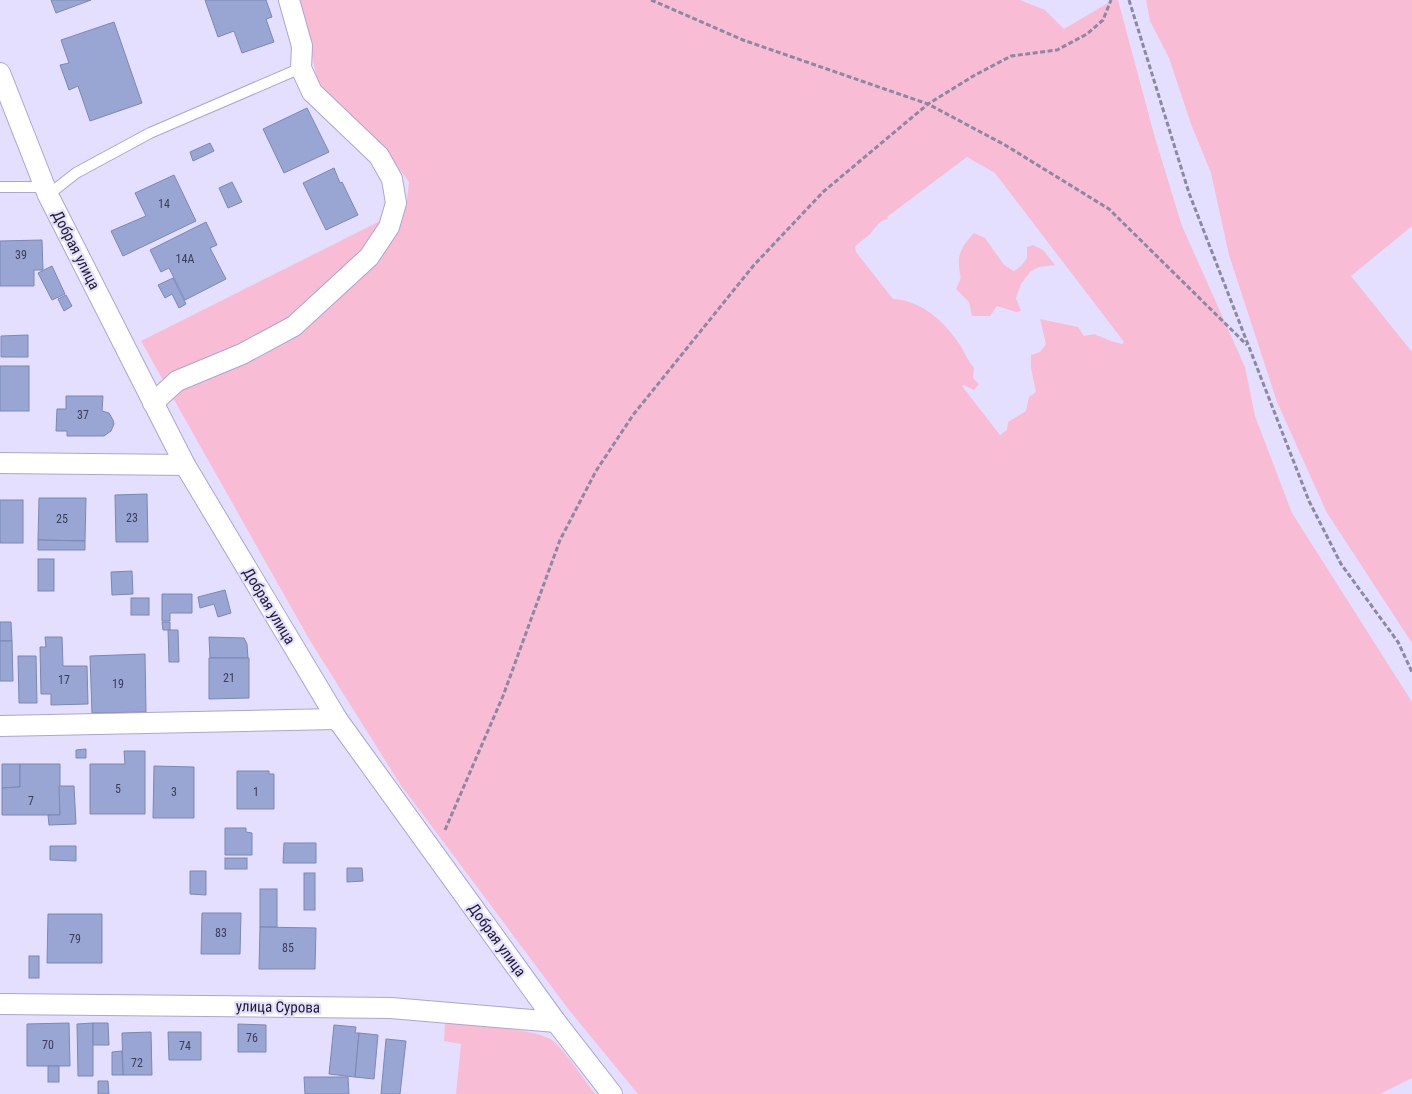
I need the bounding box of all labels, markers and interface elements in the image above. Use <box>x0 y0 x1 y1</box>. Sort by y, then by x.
house number: 14 <box>158 197 170 211</box>
street label: Добрая улица <box>48 208 104 292</box>
house number: 39 <box>15 248 27 262</box>
house number: 14А <box>176 252 194 266</box>
house number: 37 <box>77 408 89 422</box>
house number: 23 <box>126 511 138 525</box>
house number: 25 <box>56 512 68 526</box>
street label: Добрая улица <box>239 564 299 648</box>
house number: 21 <box>223 671 235 685</box>
house number: 17 <box>58 673 70 687</box>
house number: 19 <box>112 677 124 691</box>
house number: 5 <box>115 782 121 796</box>
house number: 3 <box>171 785 177 799</box>
house number: 1 <box>253 785 259 799</box>
house number: 7 <box>28 794 34 808</box>
street label: Добрая улица <box>464 900 530 980</box>
house number: 83 <box>215 926 227 940</box>
house number: 79 <box>69 932 81 946</box>
house number: 85 <box>282 941 294 955</box>
street label: улица Сурова <box>236 997 320 1017</box>
house number: 76 <box>246 1031 258 1045</box>
house number: 70 <box>42 1038 54 1052</box>
house number: 74 <box>179 1039 191 1053</box>
house number: 72 <box>131 1056 143 1070</box>

